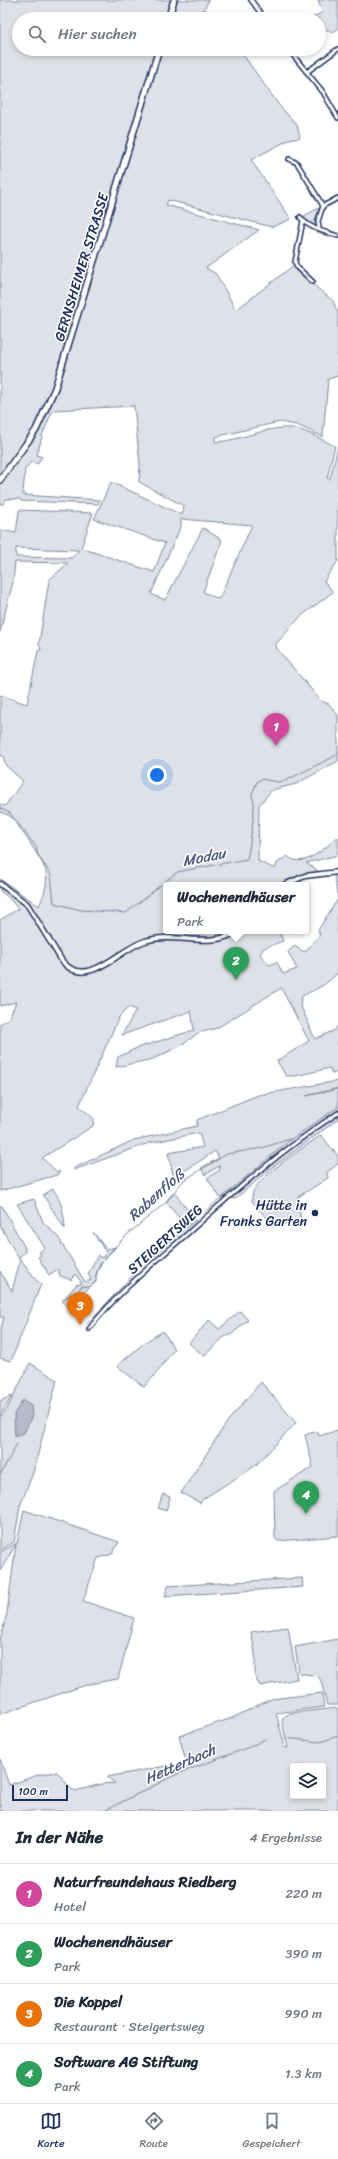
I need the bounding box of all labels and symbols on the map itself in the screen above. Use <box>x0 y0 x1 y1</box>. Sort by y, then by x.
street label: GERNSHEIMER STRASSE <box>47 189 116 345</box>
pin: 1 <box>263 713 289 746</box>
your location <box>147 765 167 785</box>
water label: Modau <box>180 840 230 874</box>
pin: 2 <box>223 947 249 980</box>
water label: Rabenfloß <box>122 1161 192 1228</box>
place label: Hütte in Franks Garten <box>220 1193 307 1234</box>
street label: STEIGERTSWEG <box>121 1198 209 1281</box>
marker: Hütte in Franks Garten <box>310 1208 320 1218</box>
pin: 3 <box>67 1292 93 1325</box>
pin: 4 <box>293 1481 319 1514</box>
water label: Hetterbach <box>140 1736 221 1791</box>
scale bar <box>12 1783 68 1802</box>

